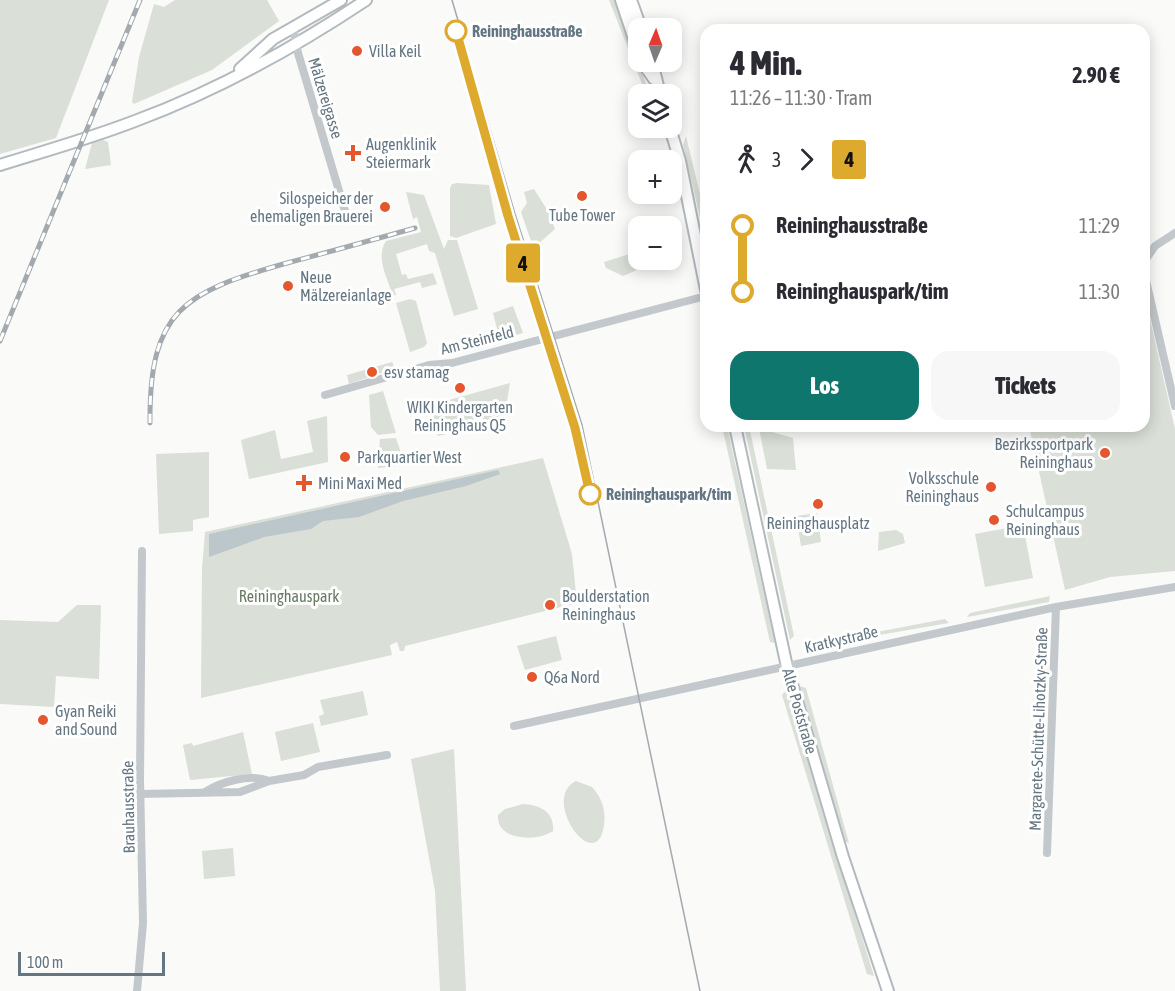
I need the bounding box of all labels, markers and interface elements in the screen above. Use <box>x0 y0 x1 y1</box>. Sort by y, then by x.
north arrow <box>628 18 682 72</box>
map controls <box>628 18 682 270</box>
marker: Reininghausstraße <box>445 20 467 42</box>
place label: Reininghausstraße <box>472 22 582 40</box>
place label: Villa Keil <box>369 42 422 60</box>
marker: Villa Keil <box>350 44 364 58</box>
text: 4 Min. <box>730 44 802 82</box>
street label: Mälzereigasse <box>304 55 347 141</box>
text: 2.90 € <box>1072 62 1120 88</box>
button: layers <box>628 84 682 138</box>
text: 11:26 – 11:30 · Tram <box>730 86 872 109</box>
place label: Augenklinik Steiermark <box>366 135 437 171</box>
icon: walk <box>730 143 763 176</box>
icon: forward <box>790 143 823 176</box>
marker: Augenklinik Steiermark <box>344 144 362 162</box>
text: 4 <box>844 147 854 171</box>
text: 3 <box>772 148 781 171</box>
button: + <box>628 150 682 204</box>
place label: Silospeicher der ehemaligen Brauerei <box>250 189 373 226</box>
marker: Tube Tower <box>575 189 589 203</box>
marker: Silospeicher der ehemaligen Brauerei <box>378 200 392 214</box>
place label: Tube Tower <box>549 206 615 224</box>
text: Reininghausstraße <box>776 212 928 238</box>
text: 11:29 <box>1079 214 1120 237</box>
button: − <box>628 216 682 270</box>
line badge: 4 <box>504 244 542 282</box>
text: 4 <box>518 251 528 275</box>
place label: Neue Mälzereianlage <box>300 268 392 305</box>
text: Reininghauspark/tim <box>776 278 949 304</box>
marker: Neue Mälzereianlage <box>281 279 295 293</box>
text: 11:30 <box>1079 280 1120 303</box>
street label: Am Steinfeld <box>439 322 515 358</box>
button: Los <box>730 351 919 420</box>
button: Tickets <box>931 351 1120 420</box>
place label: esv stamag <box>384 363 449 382</box>
marker: esv stamag <box>365 365 379 379</box>
marker: WIKI Kindergarten Reininghaus Q5 <box>453 381 467 395</box>
place label: WIKI Kindergarten Reininghaus Q5 <box>407 398 513 435</box>
place label: Bezirkssportpark Reininghaus <box>995 435 1093 472</box>
marker: Bezirkssportpark Reininghaus <box>1098 446 1112 460</box>
place label: Parkquartier West <box>357 448 462 467</box>
marker: Parkquartier West <box>338 450 352 464</box>
place label: Volksschule Reininghaus <box>905 469 979 506</box>
marker: Mini Maxi Med <box>295 474 313 492</box>
place label: Mini Maxi Med <box>318 474 402 492</box>
marker: Volksschule Reininghaus <box>984 480 998 494</box>
marker: Reininghauspark/tim <box>579 483 601 505</box>
place label: Reininghauspark/tim <box>606 485 732 503</box>
marker: Reininghausplatz <box>811 497 825 511</box>
place label: Schulcampus Reininghaus <box>1006 502 1084 539</box>
marker: Schulcampus Reininghaus <box>987 513 1001 527</box>
place label: Reininghausplatz <box>766 514 870 533</box>
park label: Reininghauspark <box>239 587 339 606</box>
place label: Boulderstation Reininghaus <box>562 587 650 624</box>
marker: Boulderstation Reininghaus <box>543 598 557 612</box>
street label: Kratkystraße <box>803 622 880 657</box>
street label: Margarete-Schütte-Lihotzky-Straße <box>1025 627 1052 831</box>
street label: Alte Poststraße <box>779 666 821 756</box>
place label: Q6a Nord <box>544 668 600 686</box>
marker: Q6a Nord <box>525 670 539 684</box>
place label: Gyan Reiki and Sound <box>55 702 117 738</box>
marker: Gyan Reiki and Sound <box>36 713 50 727</box>
street label: Brauhausstraße <box>118 761 138 853</box>
scale bar <box>18 949 165 976</box>
text: 100 m <box>27 953 63 971</box>

